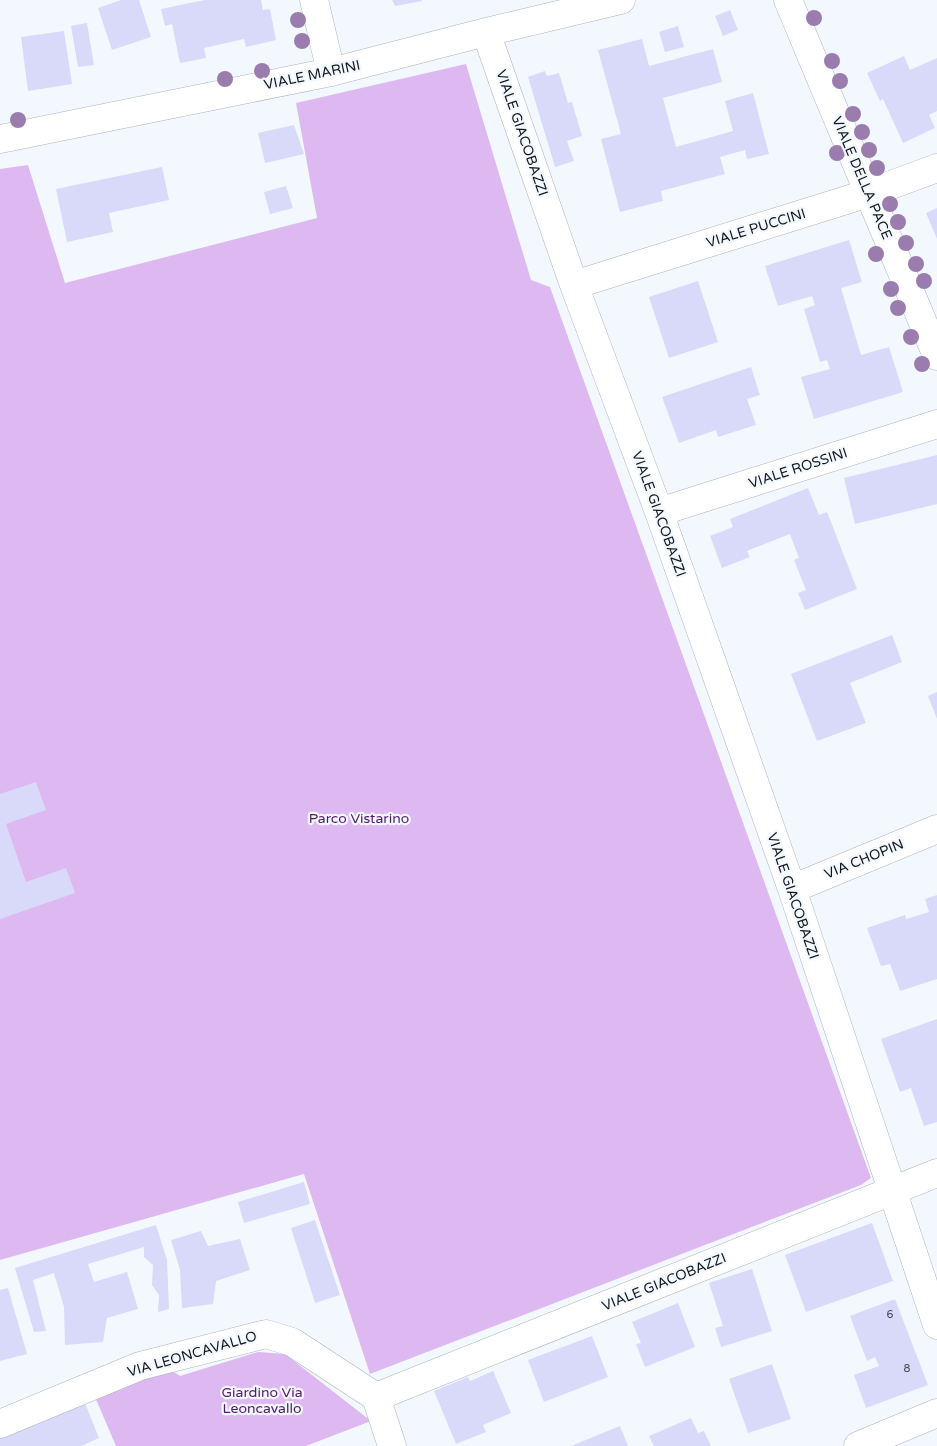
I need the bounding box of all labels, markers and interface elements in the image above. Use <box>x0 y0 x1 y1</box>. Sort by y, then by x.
street label: VIALE MARINI <box>262 57 362 93</box>
street label: VIALE GIACOBAZZI <box>492 68 552 198</box>
street label: VIALE DELLA PACE <box>828 114 896 242</box>
street label: VIALE PUCCINI <box>704 205 808 251</box>
street label: VIALE ROSSINI <box>747 444 849 492</box>
street label: VIALE GIACOBAZZI <box>628 449 690 579</box>
park label: Parco Vistarino <box>309 810 409 827</box>
street label: VIALE GIACOBAZZI <box>763 831 823 961</box>
street label: VIA CHOPIN <box>822 835 906 883</box>
street label: VIALE GIACOBAZZI <box>599 1249 729 1315</box>
house number: 6 <box>887 1308 894 1321</box>
street label: VIA LEONCAVALLO <box>125 1327 259 1381</box>
house number: 8 <box>904 1362 911 1375</box>
park label: Giardino Via Leoncavallo <box>221 1384 303 1417</box>

